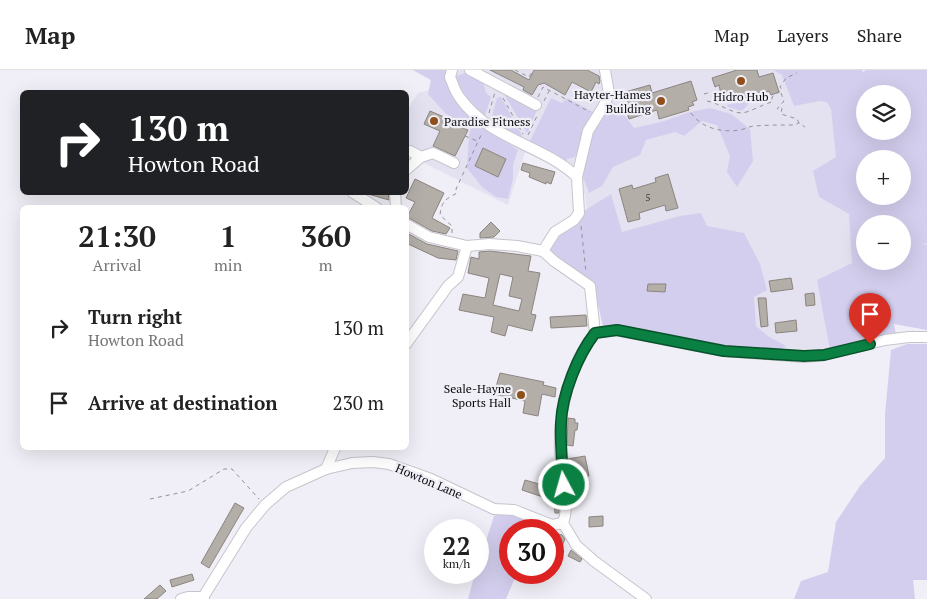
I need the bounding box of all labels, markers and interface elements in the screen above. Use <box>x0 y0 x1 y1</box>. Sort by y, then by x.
text: Map <box>25 19 75 51</box>
text: Map <box>714 23 749 47</box>
text: Layers <box>777 23 829 47</box>
text: Share <box>857 23 902 47</box>
marker: Hidro Hub <box>735 75 747 87</box>
map controls <box>856 85 911 270</box>
button: layers <box>856 85 911 140</box>
place label: Hayter-Hames Building <box>574 87 652 116</box>
place label: Hidro Hub <box>713 89 769 104</box>
marker: Hayter-Hames Building <box>655 95 667 107</box>
text: 130 m <box>128 105 229 151</box>
icon: right <box>45 110 110 175</box>
place label: Paradise Fitness <box>444 114 530 129</box>
marker: Paradise Fitness <box>428 115 440 127</box>
text: Howton Road <box>128 149 260 178</box>
button: + <box>856 150 911 205</box>
house number: 5 <box>645 191 651 204</box>
button: − <box>856 215 911 270</box>
text: 21:30 <box>78 216 156 256</box>
text: 1 <box>220 216 237 256</box>
text: 360 <box>300 216 351 256</box>
text: Arrival <box>92 254 142 276</box>
text: min <box>214 254 242 276</box>
text: m <box>319 254 332 276</box>
pin <box>849 293 891 344</box>
icon: arrive <box>856 300 884 328</box>
text: Turn right <box>88 304 182 329</box>
icon: right <box>45 314 73 342</box>
text: 130 m <box>333 315 384 340</box>
text: Howton Road <box>88 329 184 351</box>
place label: Seale-Hayne Sports Hall <box>444 381 511 410</box>
icon: arrive <box>45 389 73 417</box>
marker: Seale-Hayne Sports Hall <box>515 389 527 401</box>
text: Arrive at destination <box>88 390 277 415</box>
text: 230 m <box>333 390 384 415</box>
position arrow <box>537 458 589 510</box>
street label: Howton Lane <box>393 460 465 502</box>
speed limit sign: 30 <box>499 519 564 584</box>
text: 22 <box>442 529 471 562</box>
text: km/h <box>443 556 470 571</box>

